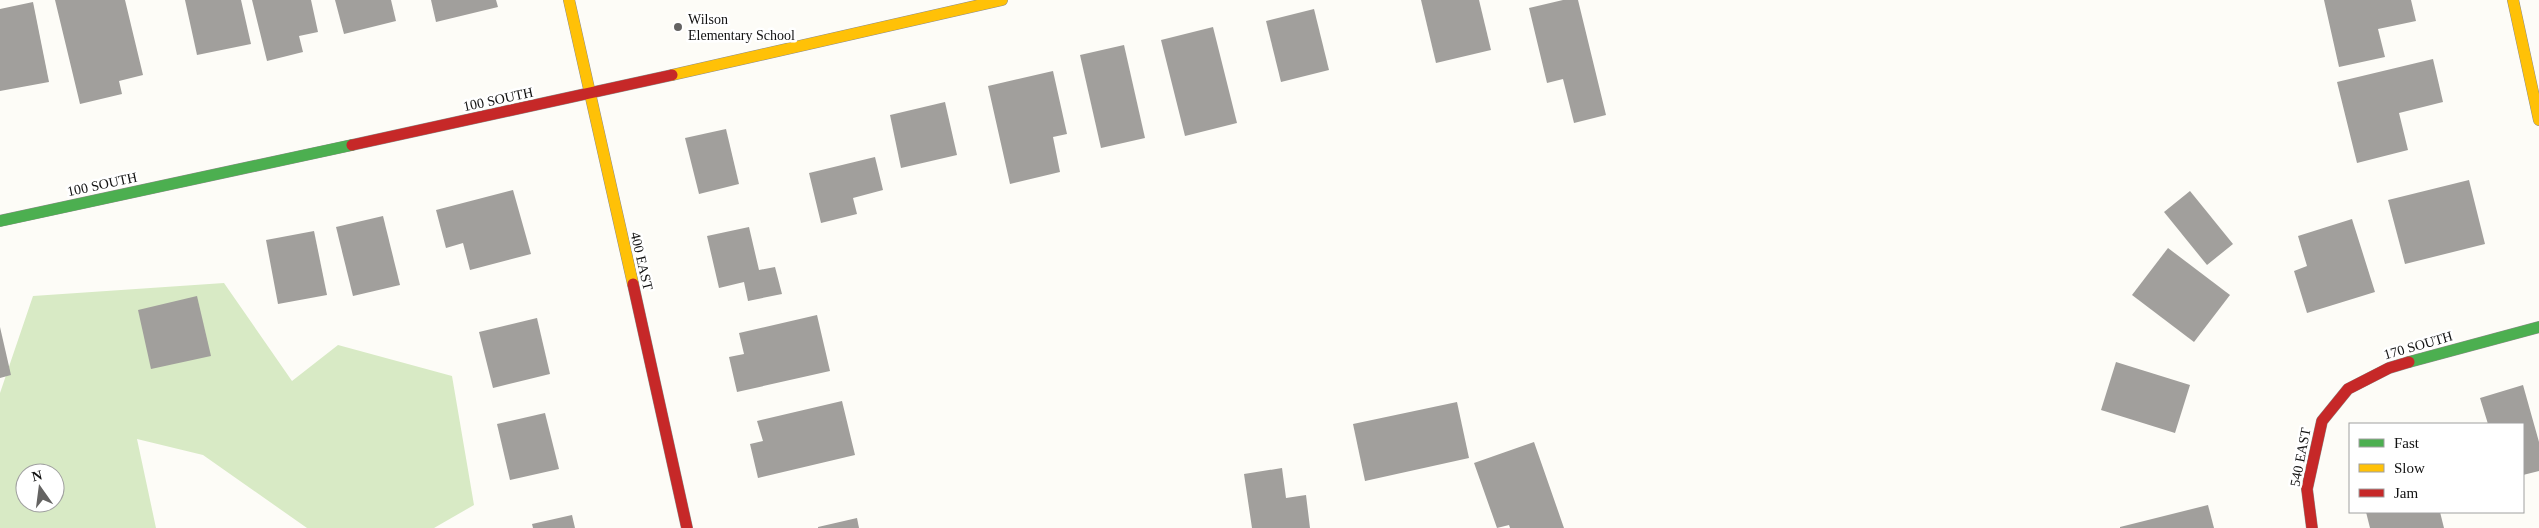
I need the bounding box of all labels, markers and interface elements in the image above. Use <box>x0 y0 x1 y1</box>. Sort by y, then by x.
place label: Wilson Elementary School <box>688 12 795 43</box>
marker: Wilson Elementary School <box>672 21 684 33</box>
street label: 100 SOUTH <box>462 85 534 114</box>
street label: 100 SOUTH <box>66 170 138 199</box>
street label: 400 EAST <box>628 230 656 292</box>
street label: 170 SOUTH <box>2382 328 2454 362</box>
legend <box>2349 423 2524 513</box>
street label: 540 EAST <box>2287 426 2314 488</box>
text: Fast <box>2394 435 2420 451</box>
text: Slow <box>2394 460 2425 476</box>
north arrow <box>15 463 65 513</box>
text: N <box>30 467 44 484</box>
text: Jam <box>2394 485 2418 501</box>

